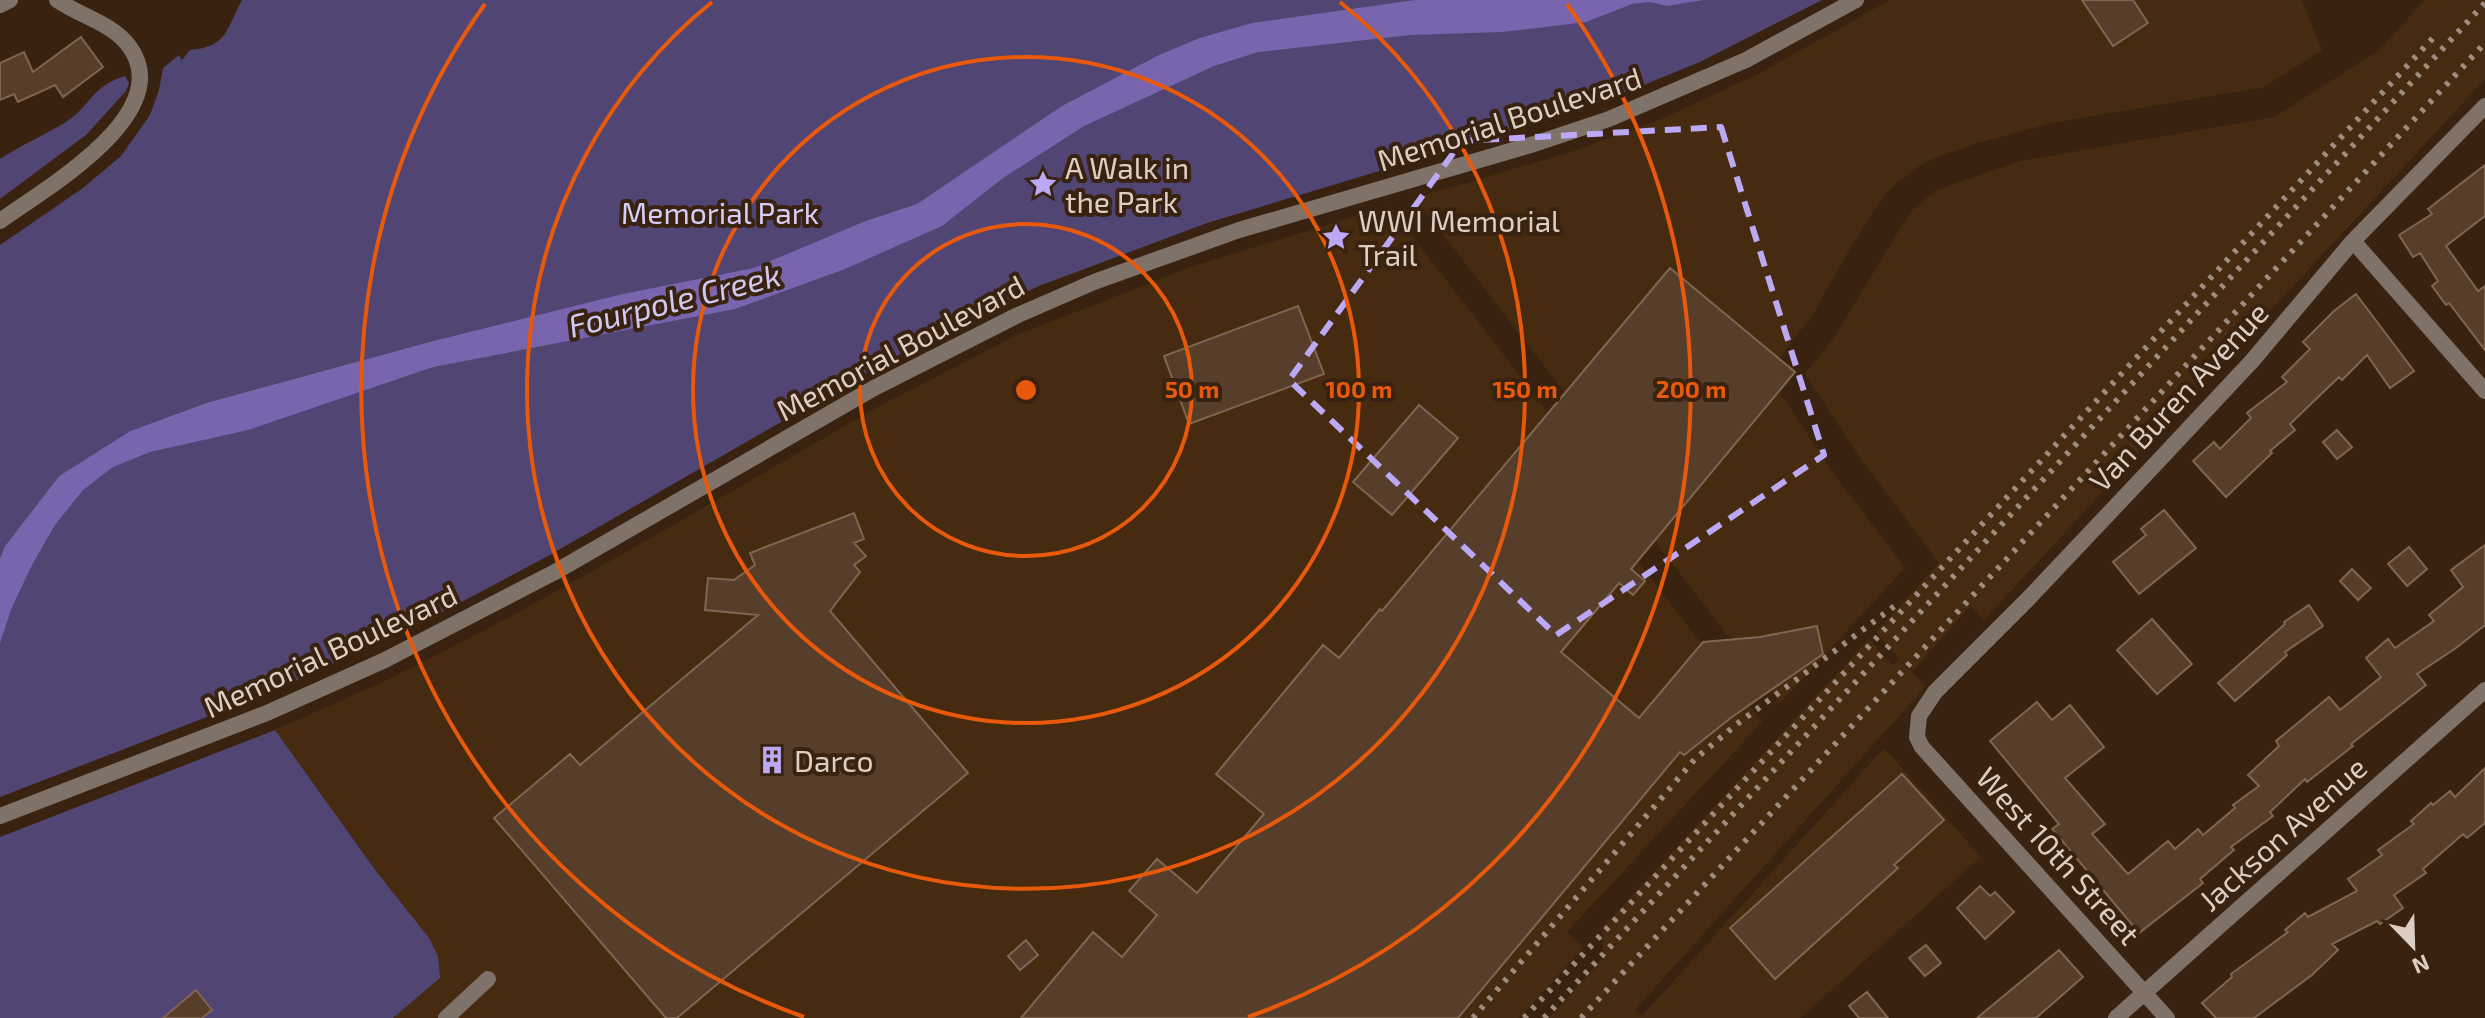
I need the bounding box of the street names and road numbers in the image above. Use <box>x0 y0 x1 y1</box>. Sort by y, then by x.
street label: Memorial Boulevard <box>1373 58 1645 178</box>
street label: Memorial Boulevard <box>770 266 1030 428</box>
street label: Van Buren Avenue <box>2081 294 2275 498</box>
street label: Memorial Boulevard <box>198 576 462 724</box>
street label: Jackson Avenue <box>2191 748 2373 918</box>
street label: West 10th Street <box>1970 759 2148 951</box>

